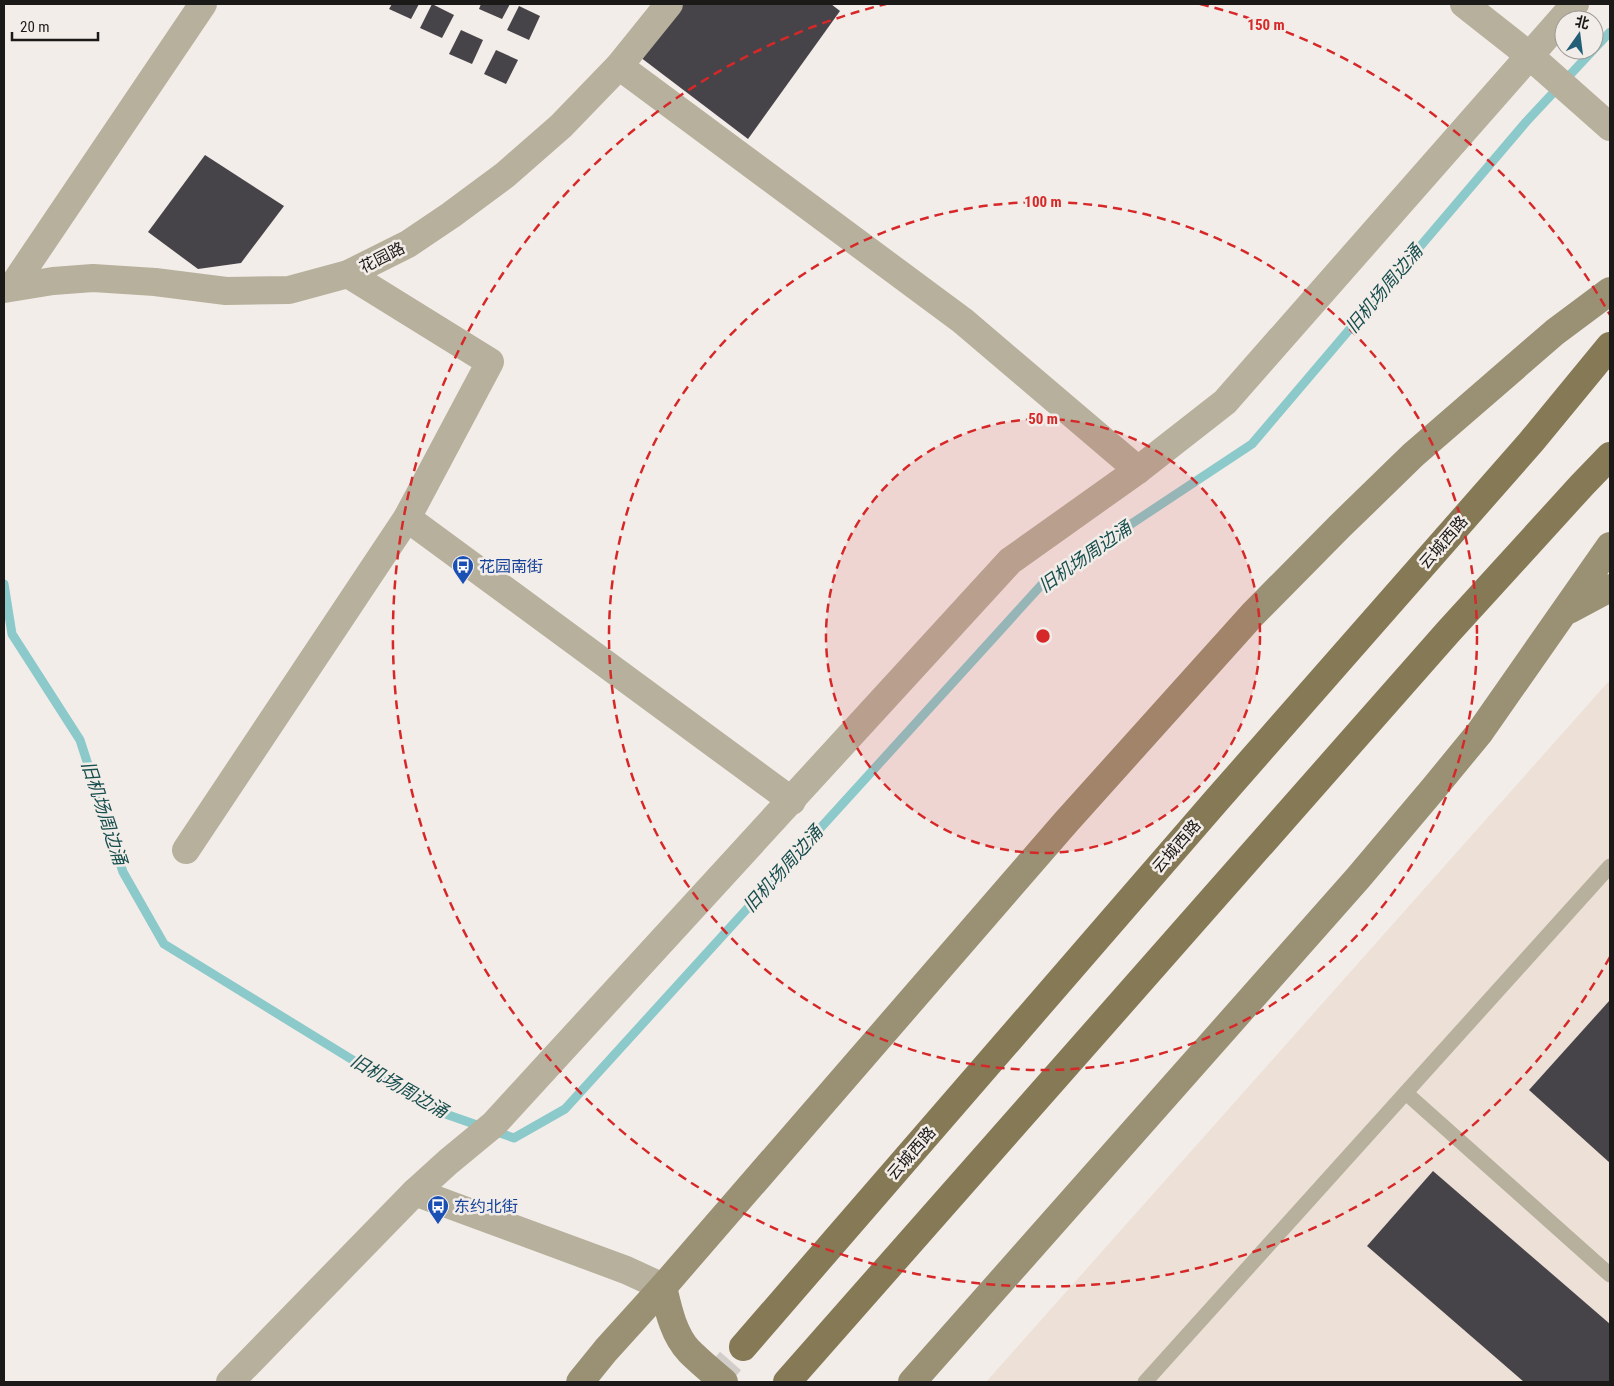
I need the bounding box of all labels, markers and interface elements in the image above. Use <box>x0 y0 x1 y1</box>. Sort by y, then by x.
scale bar <box>12 10 99 42</box>
north arrow <box>1554 10 1604 60</box>
text: 北 <box>1573 13 1591 32</box>
text: 150 m <box>1247 16 1285 34</box>
text: 20 m <box>20 18 50 36</box>
text: 100 m <box>1024 193 1062 211</box>
street label: 花园路 <box>357 238 408 277</box>
water label: 旧机场周边涌 <box>1341 239 1428 337</box>
text: 50 m <box>1028 410 1058 428</box>
street label: 云城西路 <box>1415 512 1472 573</box>
water label: 旧机场周边涌 <box>1034 516 1137 596</box>
bus stop icon: 花园南街 <box>451 554 475 585</box>
place label: 花园南街 <box>479 557 543 576</box>
centre of rings <box>1034 627 1052 645</box>
water label: 旧机场周边涌 <box>78 758 132 869</box>
street label: 云城西路 <box>1148 816 1205 877</box>
water label: 旧机场周边涌 <box>739 820 828 916</box>
water label: 旧机场周边涌 <box>347 1049 453 1123</box>
street label: 云城西路 <box>883 1123 940 1184</box>
bus stop icon: 东约北街 <box>426 1194 450 1225</box>
place label: 东约北街 <box>454 1197 518 1216</box>

